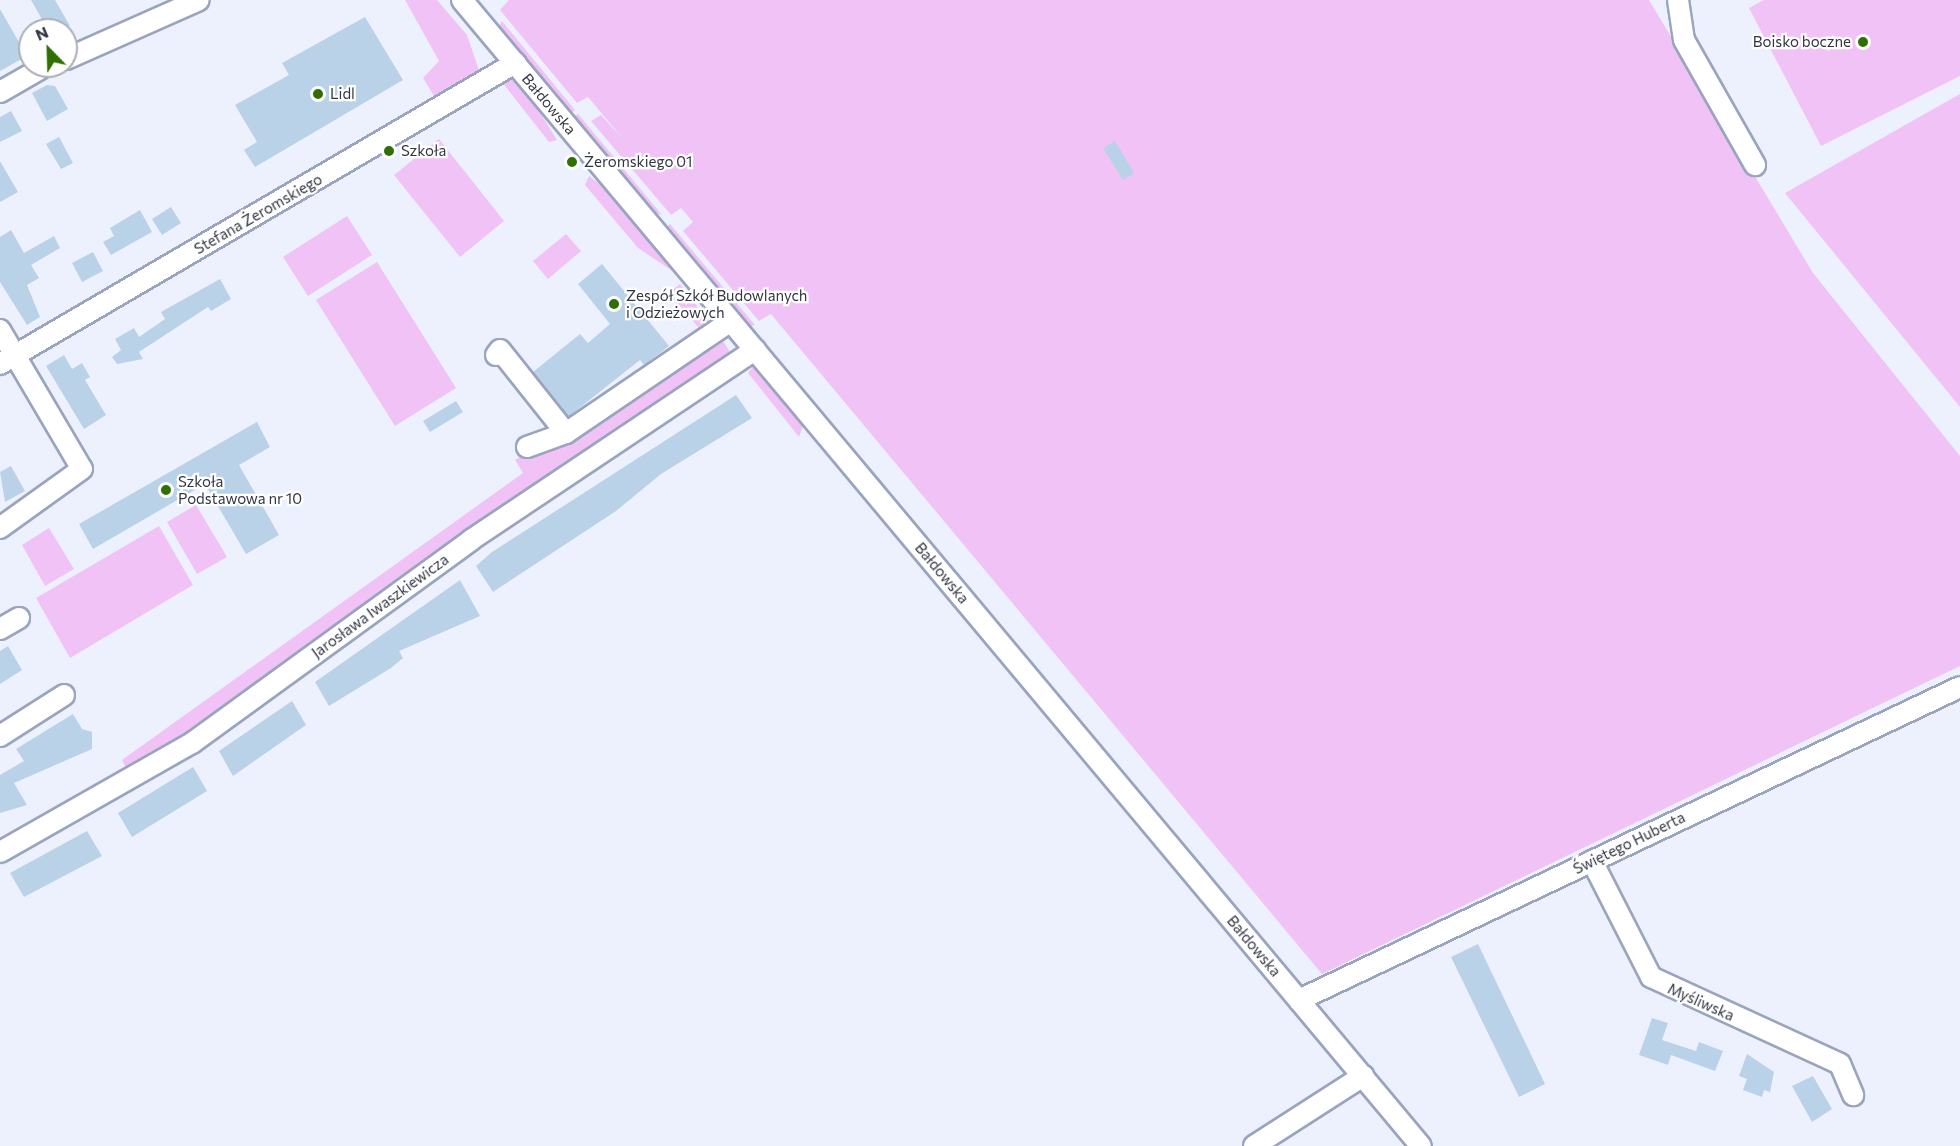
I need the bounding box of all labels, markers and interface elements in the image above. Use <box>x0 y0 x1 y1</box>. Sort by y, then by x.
north arrow <box>18 18 78 78</box>
text: N <box>32 22 51 44</box>
place label: Boisko boczne <box>1753 33 1851 51</box>
marker: Boisko boczne <box>1856 35 1870 49</box>
street label: Bałdowska <box>518 70 580 138</box>
place label: Lidl <box>330 85 355 103</box>
marker: Lidl <box>311 87 325 101</box>
place label: Szkoła <box>401 142 446 160</box>
marker: Szkoła <box>382 144 396 158</box>
place label: Żeromskiego 01 <box>584 153 693 171</box>
marker: Żeromskiego 01 <box>565 155 579 169</box>
street label: Stefana Żeromskiego <box>191 170 325 258</box>
place label: Zespół Szkół Budowlanych i Odzieżowych <box>626 286 807 321</box>
marker: Zespół Szkół Budowlanych i Odzieżowych <box>607 297 621 311</box>
place label: Szkoła Podstawowa nr 10 <box>178 472 302 507</box>
marker: Szkoła Podstawowa nr 10 <box>159 483 173 497</box>
street label: Bałdowska <box>911 539 973 607</box>
street label: Jarosława Iwaszkiewicza <box>308 550 452 662</box>
street label: Świętego Huberta <box>1570 808 1688 878</box>
street label: Bałdowska <box>1223 912 1285 980</box>
street label: Myśliwska <box>1665 979 1737 1025</box>

